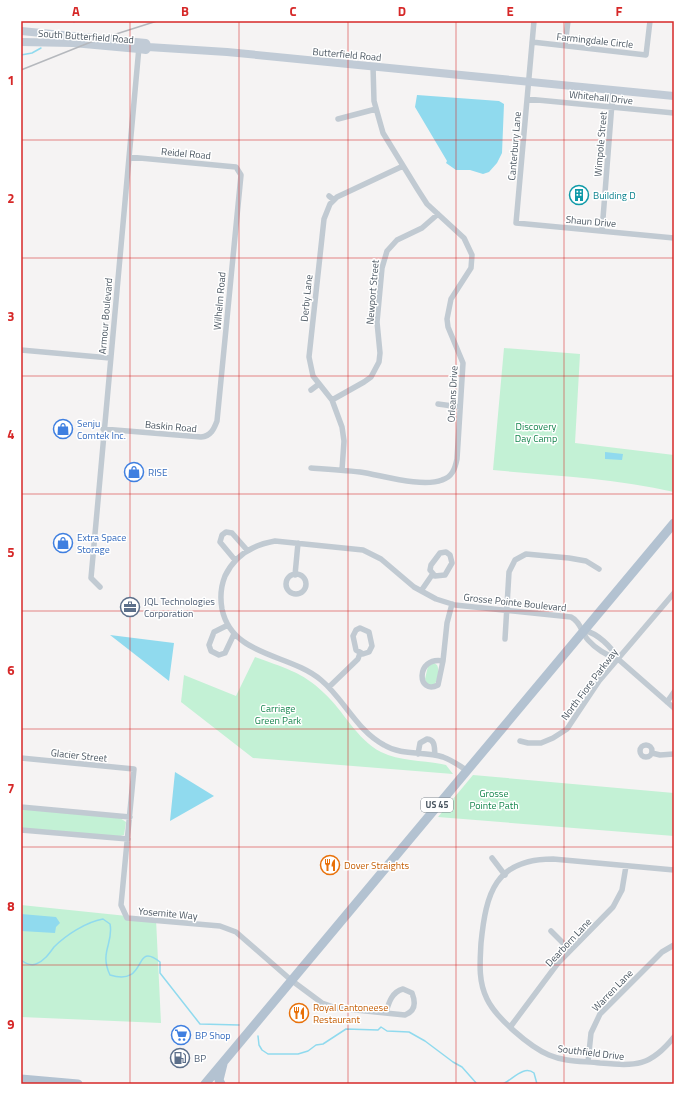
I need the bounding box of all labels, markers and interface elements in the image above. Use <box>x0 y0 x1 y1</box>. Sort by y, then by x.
text: A <box>72 1 80 21</box>
text: B <box>181 1 189 21</box>
text: C <box>289 1 297 21</box>
text: D <box>398 1 406 21</box>
text: E <box>506 1 514 21</box>
text: F <box>616 1 623 21</box>
street label: South Butterfield Road <box>38 26 134 47</box>
street label: Farmingdale Circle <box>556 29 634 52</box>
street label: Butterfield Road <box>312 44 382 65</box>
text: 1 <box>7 70 15 90</box>
street label: Whitehall Drive <box>568 87 634 108</box>
street label: Wimpole Street <box>590 110 611 177</box>
street label: Canterbury Lane <box>504 111 525 181</box>
street label: Reidel Road <box>160 144 211 163</box>
building icon: Building D <box>568 184 590 206</box>
text: 2 <box>7 188 15 208</box>
place label: Building D <box>593 188 636 203</box>
street label: Shaun Drive <box>565 212 617 231</box>
street label: Newport Street <box>362 259 383 325</box>
street label: Wilhelm Road <box>209 271 230 331</box>
street label: Derby Lane <box>297 274 316 322</box>
street label: Armour Boulevard <box>95 277 116 355</box>
text: 3 <box>7 306 15 326</box>
street label: Orleans Drive <box>444 365 461 423</box>
place label: Senju Comtek Inc. <box>77 416 126 443</box>
street label: Baskin Road <box>144 417 198 436</box>
shop icon: Senju Comtek Inc. <box>52 418 74 440</box>
park label: Discovery Day Camp <box>515 419 557 446</box>
text: 4 <box>7 424 15 444</box>
shop icon: RISE <box>123 461 145 483</box>
place label: RISE <box>148 465 168 480</box>
place label: Extra Space Storage <box>77 530 126 557</box>
shop icon: Extra Space Storage <box>52 532 74 554</box>
text: 5 <box>7 542 15 562</box>
street label: Grosse Pointe Boulevard <box>463 590 567 615</box>
place label: JQL Technologies Corporation <box>144 594 215 621</box>
office icon: JQL Technologies Corporation <box>119 596 141 618</box>
street label: North Fiore Parkway <box>557 645 621 723</box>
text: 6 <box>7 660 15 680</box>
park label: Carriage Green Park <box>255 701 301 728</box>
street label: Glacier Street <box>50 745 108 766</box>
text: 7 <box>7 778 15 798</box>
park label: Grosse Pointe Path <box>469 786 519 813</box>
road number: US 45 <box>421 798 453 812</box>
restaurant icon: Dover Straights <box>319 854 341 876</box>
place label: Dover Straights <box>344 858 410 873</box>
text: 8 <box>7 896 15 916</box>
street label: Yosemite Way <box>138 903 198 924</box>
street label: Dearborn Lane <box>542 915 595 970</box>
street label: Warren Lane <box>588 966 636 1015</box>
place label: Royal Cantoneese Restaurant <box>313 1000 388 1027</box>
restaurant icon: Royal Cantoneese Restaurant <box>288 1002 310 1024</box>
text: 9 <box>7 1014 15 1034</box>
supermarket icon: BP Shop <box>170 1024 192 1046</box>
place label: BP Shop <box>195 1028 231 1043</box>
street label: Southfield Drive <box>557 1041 625 1064</box>
fuel station icon: BP <box>169 1047 191 1069</box>
place label: BP <box>194 1051 206 1066</box>

